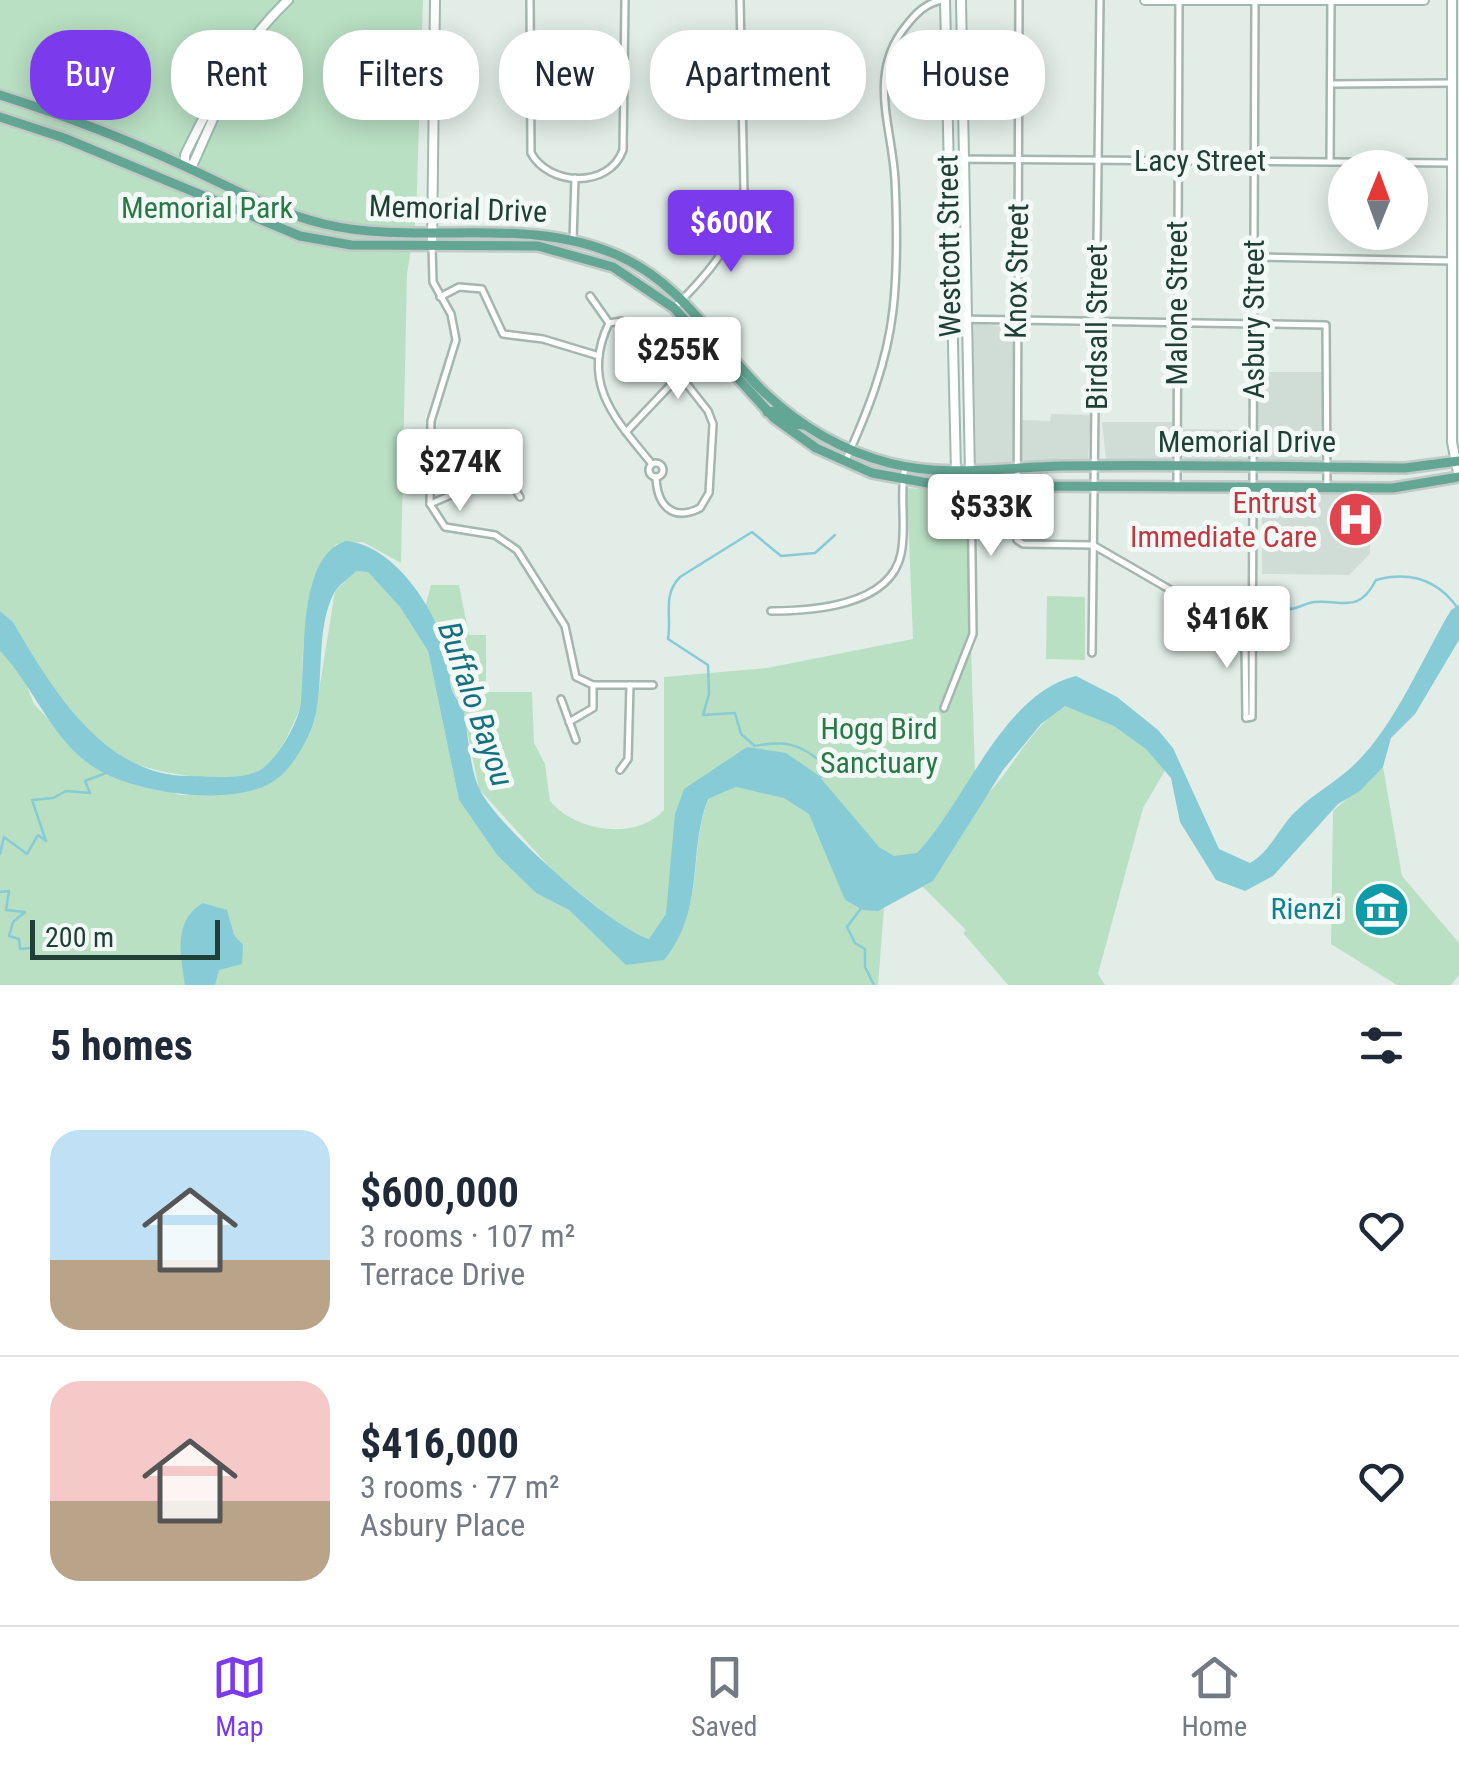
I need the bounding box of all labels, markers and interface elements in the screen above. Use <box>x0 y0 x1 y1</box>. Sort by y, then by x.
chip: Buy <box>30 30 151 120</box>
chip: Rent <box>171 30 303 120</box>
chip: Filters <box>323 30 479 120</box>
chip: New <box>499 30 630 120</box>
chip: Apartment <box>650 30 866 120</box>
chip: House <box>886 30 1045 120</box>
street label: Lacy Street <box>1134 143 1266 178</box>
north arrow <box>1328 150 1428 250</box>
map controls <box>1328 150 1428 250</box>
street label: Westcott Street <box>929 154 968 338</box>
street label: Memorial Drive <box>368 188 548 229</box>
park label: Memorial Park <box>121 190 293 225</box>
pin: $600K <box>661 190 801 275</box>
text: $600K <box>690 203 772 241</box>
street label: Knox Street <box>998 203 1035 339</box>
street label: Malone Street <box>1159 221 1194 385</box>
street label: Asbury Street <box>1236 239 1271 399</box>
street label: Birdsall Street <box>1079 244 1114 410</box>
pin: $255K <box>608 317 748 402</box>
text: $255K <box>637 330 719 368</box>
street label: Memorial Drive <box>1158 424 1336 459</box>
pin: $274K <box>390 429 530 514</box>
text: $274K <box>419 442 501 480</box>
pin: $533K <box>921 474 1061 559</box>
place label: Entrust Immediate Care <box>1130 485 1317 554</box>
text: $533K <box>950 487 1032 525</box>
hospital icon: Entrust Immediate Care <box>1326 490 1386 550</box>
pin: $416K <box>1157 586 1297 671</box>
text: $416K <box>1186 599 1268 637</box>
water label: Buffalo Bayou <box>430 617 522 791</box>
park label: Hogg Bird Sanctuary <box>820 711 938 780</box>
museum icon: Rienzi <box>1351 879 1411 939</box>
place label: Rienzi <box>1271 891 1342 926</box>
scale bar <box>30 915 220 960</box>
text: 200 m <box>45 921 114 954</box>
icon: filters <box>1354 1018 1409 1073</box>
text: 5 homes <box>50 1021 193 1070</box>
text: $600,000 <box>360 1168 519 1217</box>
icon: home <box>130 1170 250 1290</box>
icon: heart <box>1354 1203 1409 1258</box>
text: 3 rooms · 107 m² <box>360 1217 575 1255</box>
text: Terrace Drive <box>360 1255 525 1293</box>
text: $416,000 <box>360 1419 519 1468</box>
icon: home <box>130 1421 250 1541</box>
icon: heart <box>1354 1454 1409 1509</box>
text: 3 rooms · 77 m² <box>360 1468 559 1506</box>
text: Asbury Place <box>360 1506 525 1544</box>
tab: Map <box>212 1650 267 1743</box>
tab: Saved <box>691 1650 757 1743</box>
tab: Home <box>1181 1650 1247 1743</box>

